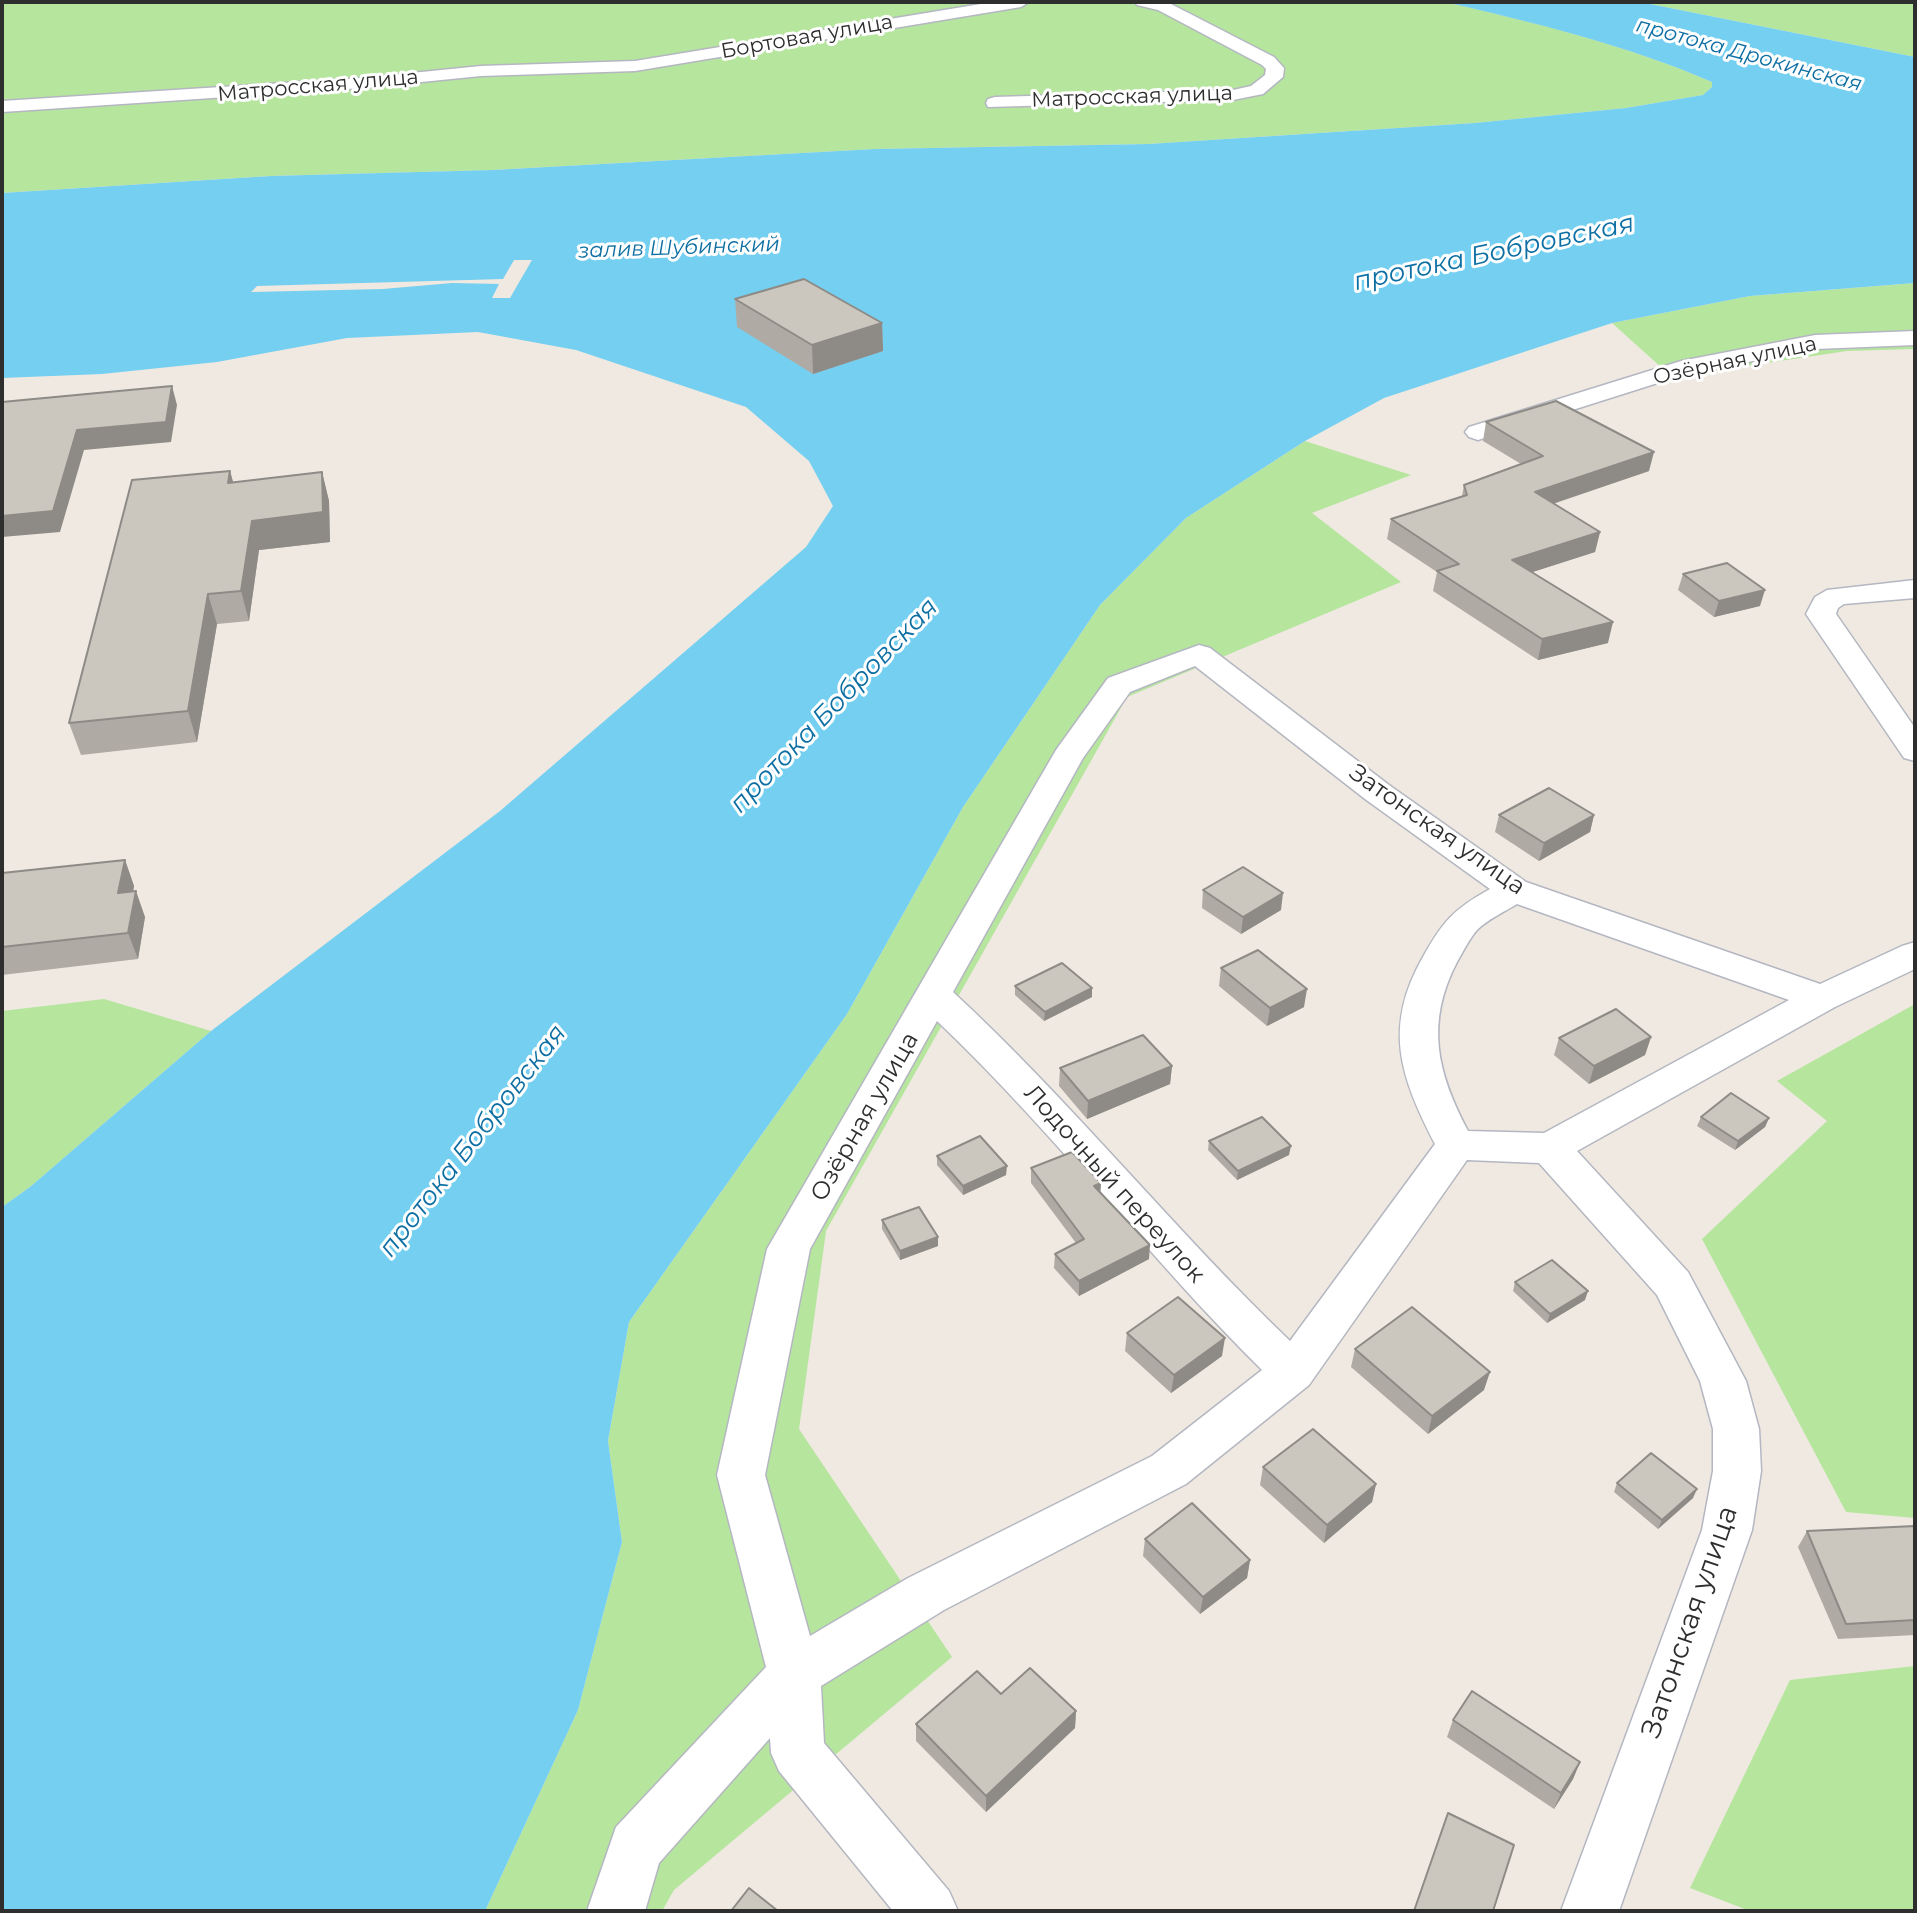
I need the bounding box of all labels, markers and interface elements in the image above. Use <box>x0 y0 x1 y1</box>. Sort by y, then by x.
street label: Бортовая улица <box>719 9 895 65</box>
water label: протока Дрокинская <box>1633 13 1865 97</box>
street label: Матросская улица <box>216 65 420 107</box>
street label: Матросская улица <box>1031 81 1233 113</box>
water label: протока Бобровская <box>1351 208 1637 298</box>
water label: залив Шубинский <box>578 232 780 264</box>
street label: Озёрная улица <box>1651 331 1819 391</box>
water label: протока Бобровская <box>723 592 945 820</box>
street label: Затонская улица <box>1344 759 1530 901</box>
water label: протока Бобровская <box>373 1019 573 1263</box>
street label: Озёрная улица <box>805 1027 925 1207</box>
street label: Лодочный переулок <box>1018 1079 1210 1289</box>
street label: Затонская улица <box>1635 1502 1745 1742</box>

